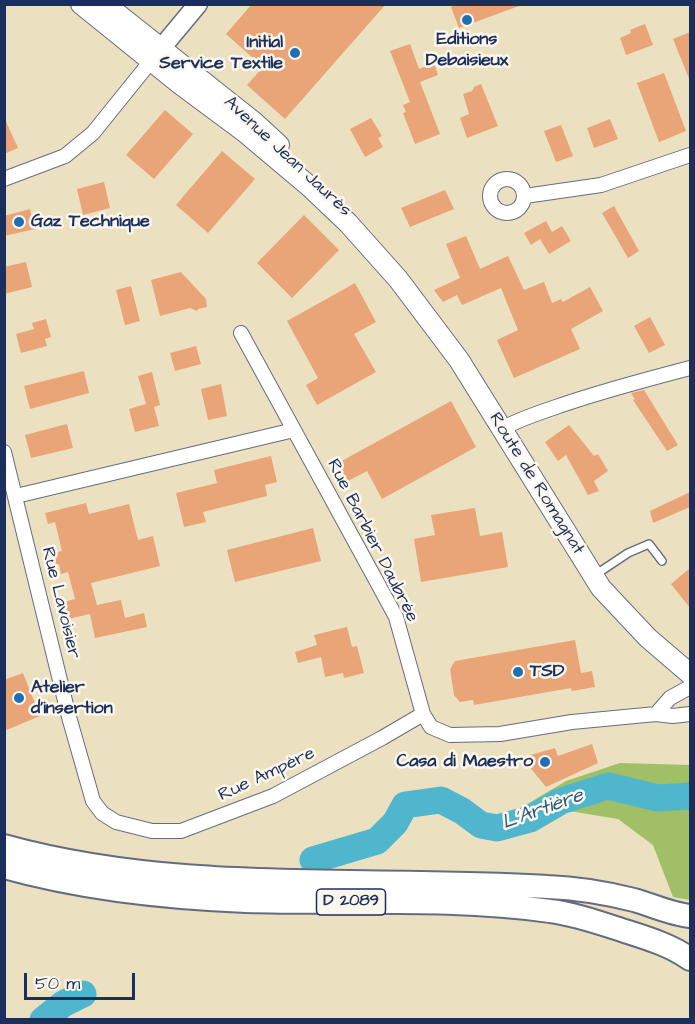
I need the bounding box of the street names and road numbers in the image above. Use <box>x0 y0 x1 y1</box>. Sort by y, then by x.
street label: Avenue Jean Jaurès <box>219 92 355 222</box>
street label: Route de Romagnat <box>484 409 588 559</box>
street label: Rue Barbier Daubrée <box>322 456 422 626</box>
street label: Rue Lavoisier <box>36 545 84 661</box>
street label: Rue Ampère <box>215 743 319 807</box>
road number: D 2089 <box>316 889 386 915</box>

